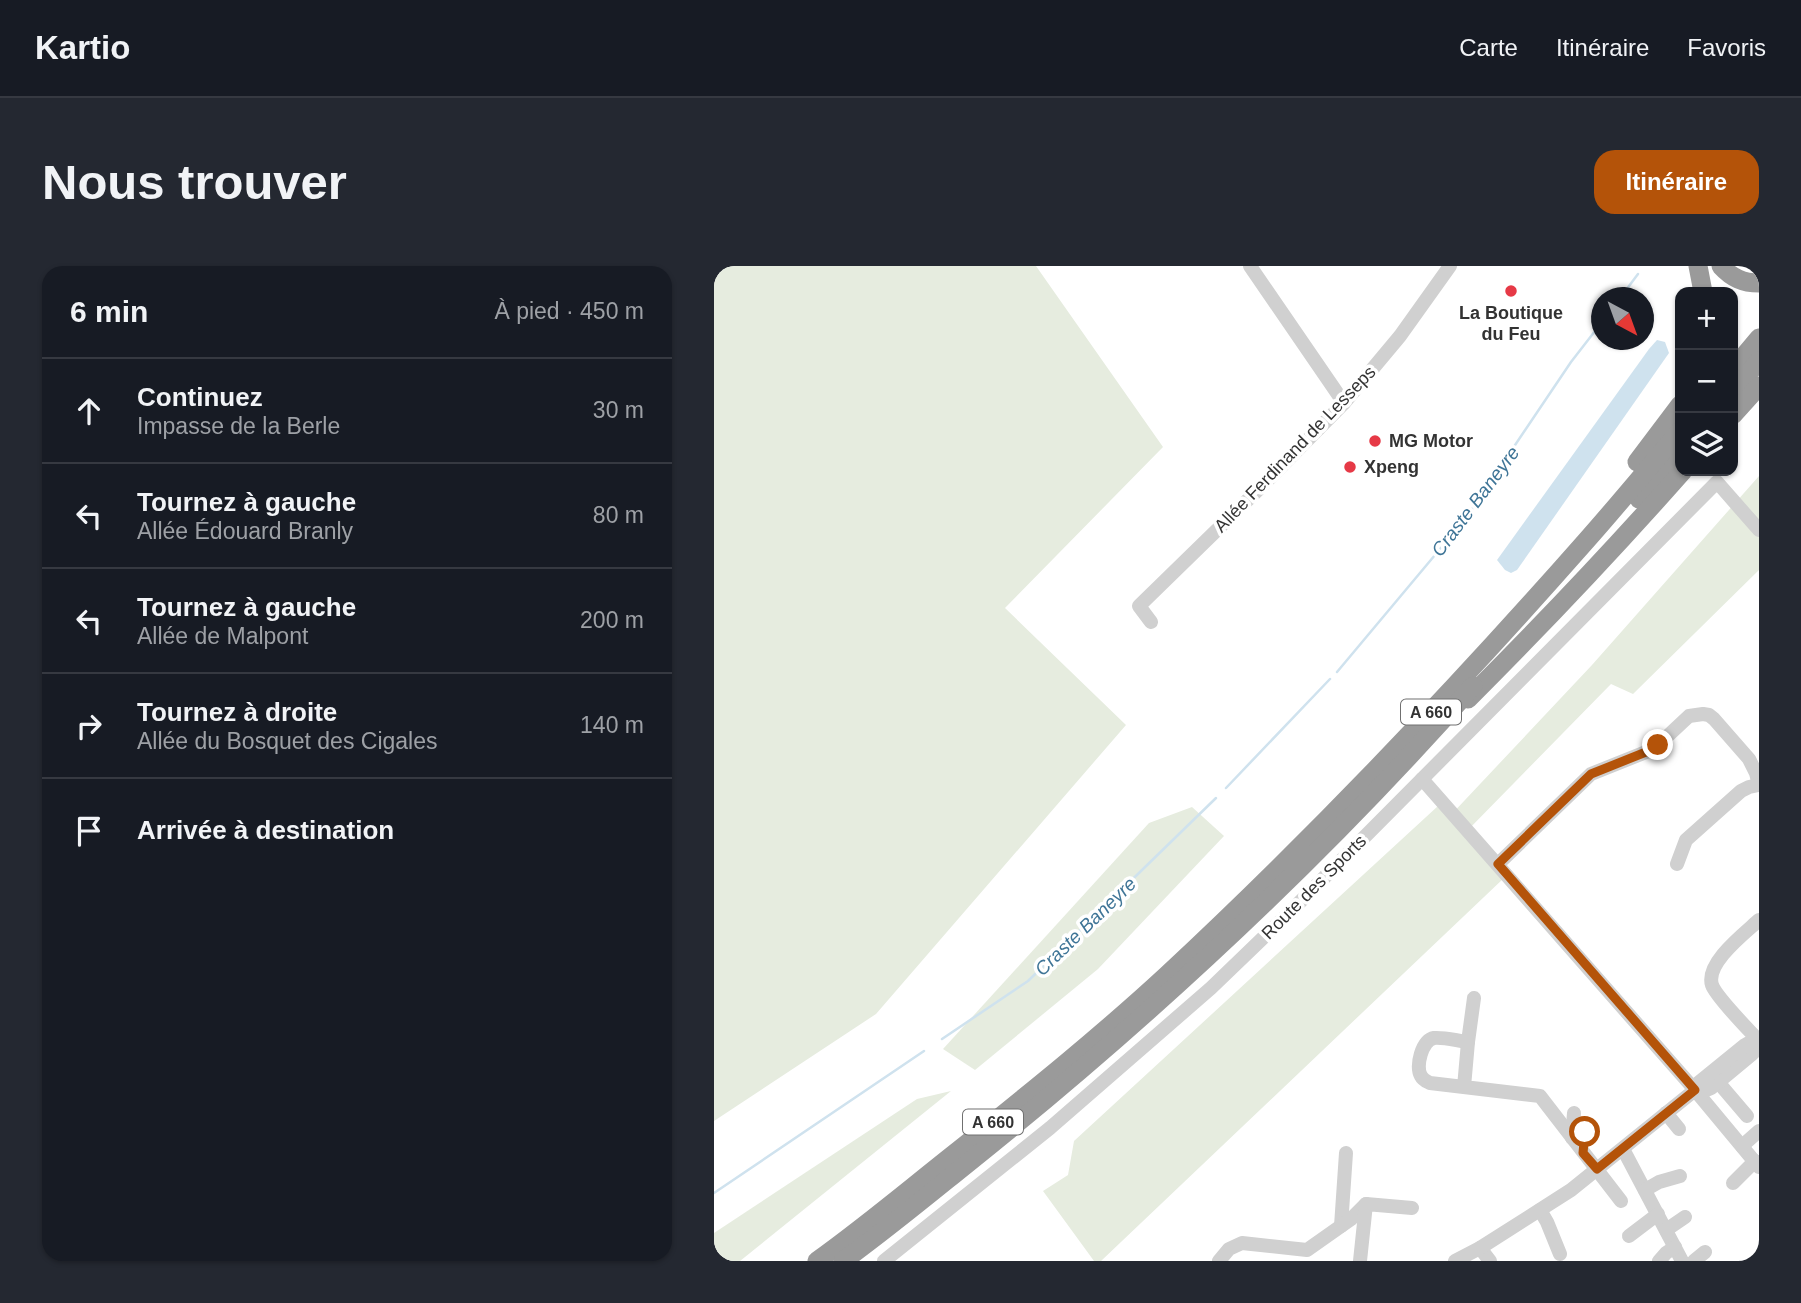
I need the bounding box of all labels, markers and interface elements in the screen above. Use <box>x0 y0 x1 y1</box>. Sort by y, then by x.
text: Kartio <box>35 29 130 66</box>
text: Carte <box>1459 34 1518 61</box>
text: Itinéraire <box>1556 34 1649 61</box>
text: Favoris <box>1687 34 1766 61</box>
button: Itinéraire <box>1594 150 1759 214</box>
text: Nous trouver <box>42 155 347 209</box>
marker: La Boutique du Feu <box>1503 283 1519 299</box>
north arrow <box>1591 287 1654 350</box>
map controls <box>1675 287 1738 476</box>
button: + <box>1675 287 1738 350</box>
text: 6 min <box>70 295 148 328</box>
text: À pied · 450 m <box>494 298 644 324</box>
place label: La Boutique du Feu <box>1459 303 1563 344</box>
button: − <box>1675 350 1738 413</box>
street label: Allée Ferdinand de Lesseps <box>1210 362 1380 536</box>
text: Continuez <box>137 382 263 412</box>
icon: ahead <box>70 392 108 430</box>
text: 30 m <box>593 397 644 423</box>
text: Impasse de la Berle <box>137 413 340 439</box>
button: layers <box>1675 413 1738 476</box>
place label: MG Motor <box>1389 431 1473 451</box>
marker: MG Motor <box>1367 433 1383 449</box>
water label: Craste Baneyre <box>1427 442 1524 560</box>
place label: Xpeng <box>1364 457 1419 477</box>
marker: Xpeng <box>1342 459 1358 475</box>
text: Tournez à gauche <box>137 487 356 517</box>
icon: left <box>70 497 108 535</box>
text: 80 m <box>593 502 644 528</box>
text: Allée Édouard Branly <box>137 518 353 544</box>
text: Tournez à gauche <box>137 592 356 622</box>
icon: left <box>70 602 108 640</box>
text: 200 m <box>580 607 644 633</box>
text: Allée de Malpont <box>137 623 308 649</box>
text: Tournez à droite <box>137 697 337 727</box>
road number: A 660 <box>1401 700 1461 724</box>
icon: right <box>70 707 108 745</box>
text: 140 m <box>580 712 644 738</box>
text: Allée du Bosquet des Cigales <box>137 728 437 754</box>
route end <box>1642 729 1673 760</box>
icon: arrive <box>70 812 108 850</box>
text: Arrivée à destination <box>137 815 394 845</box>
street label: Route des Sports <box>1258 831 1370 943</box>
water label: Craste Baneyre <box>1031 873 1140 980</box>
road number: A 660 <box>963 1110 1023 1135</box>
route start <box>1569 1116 1600 1147</box>

